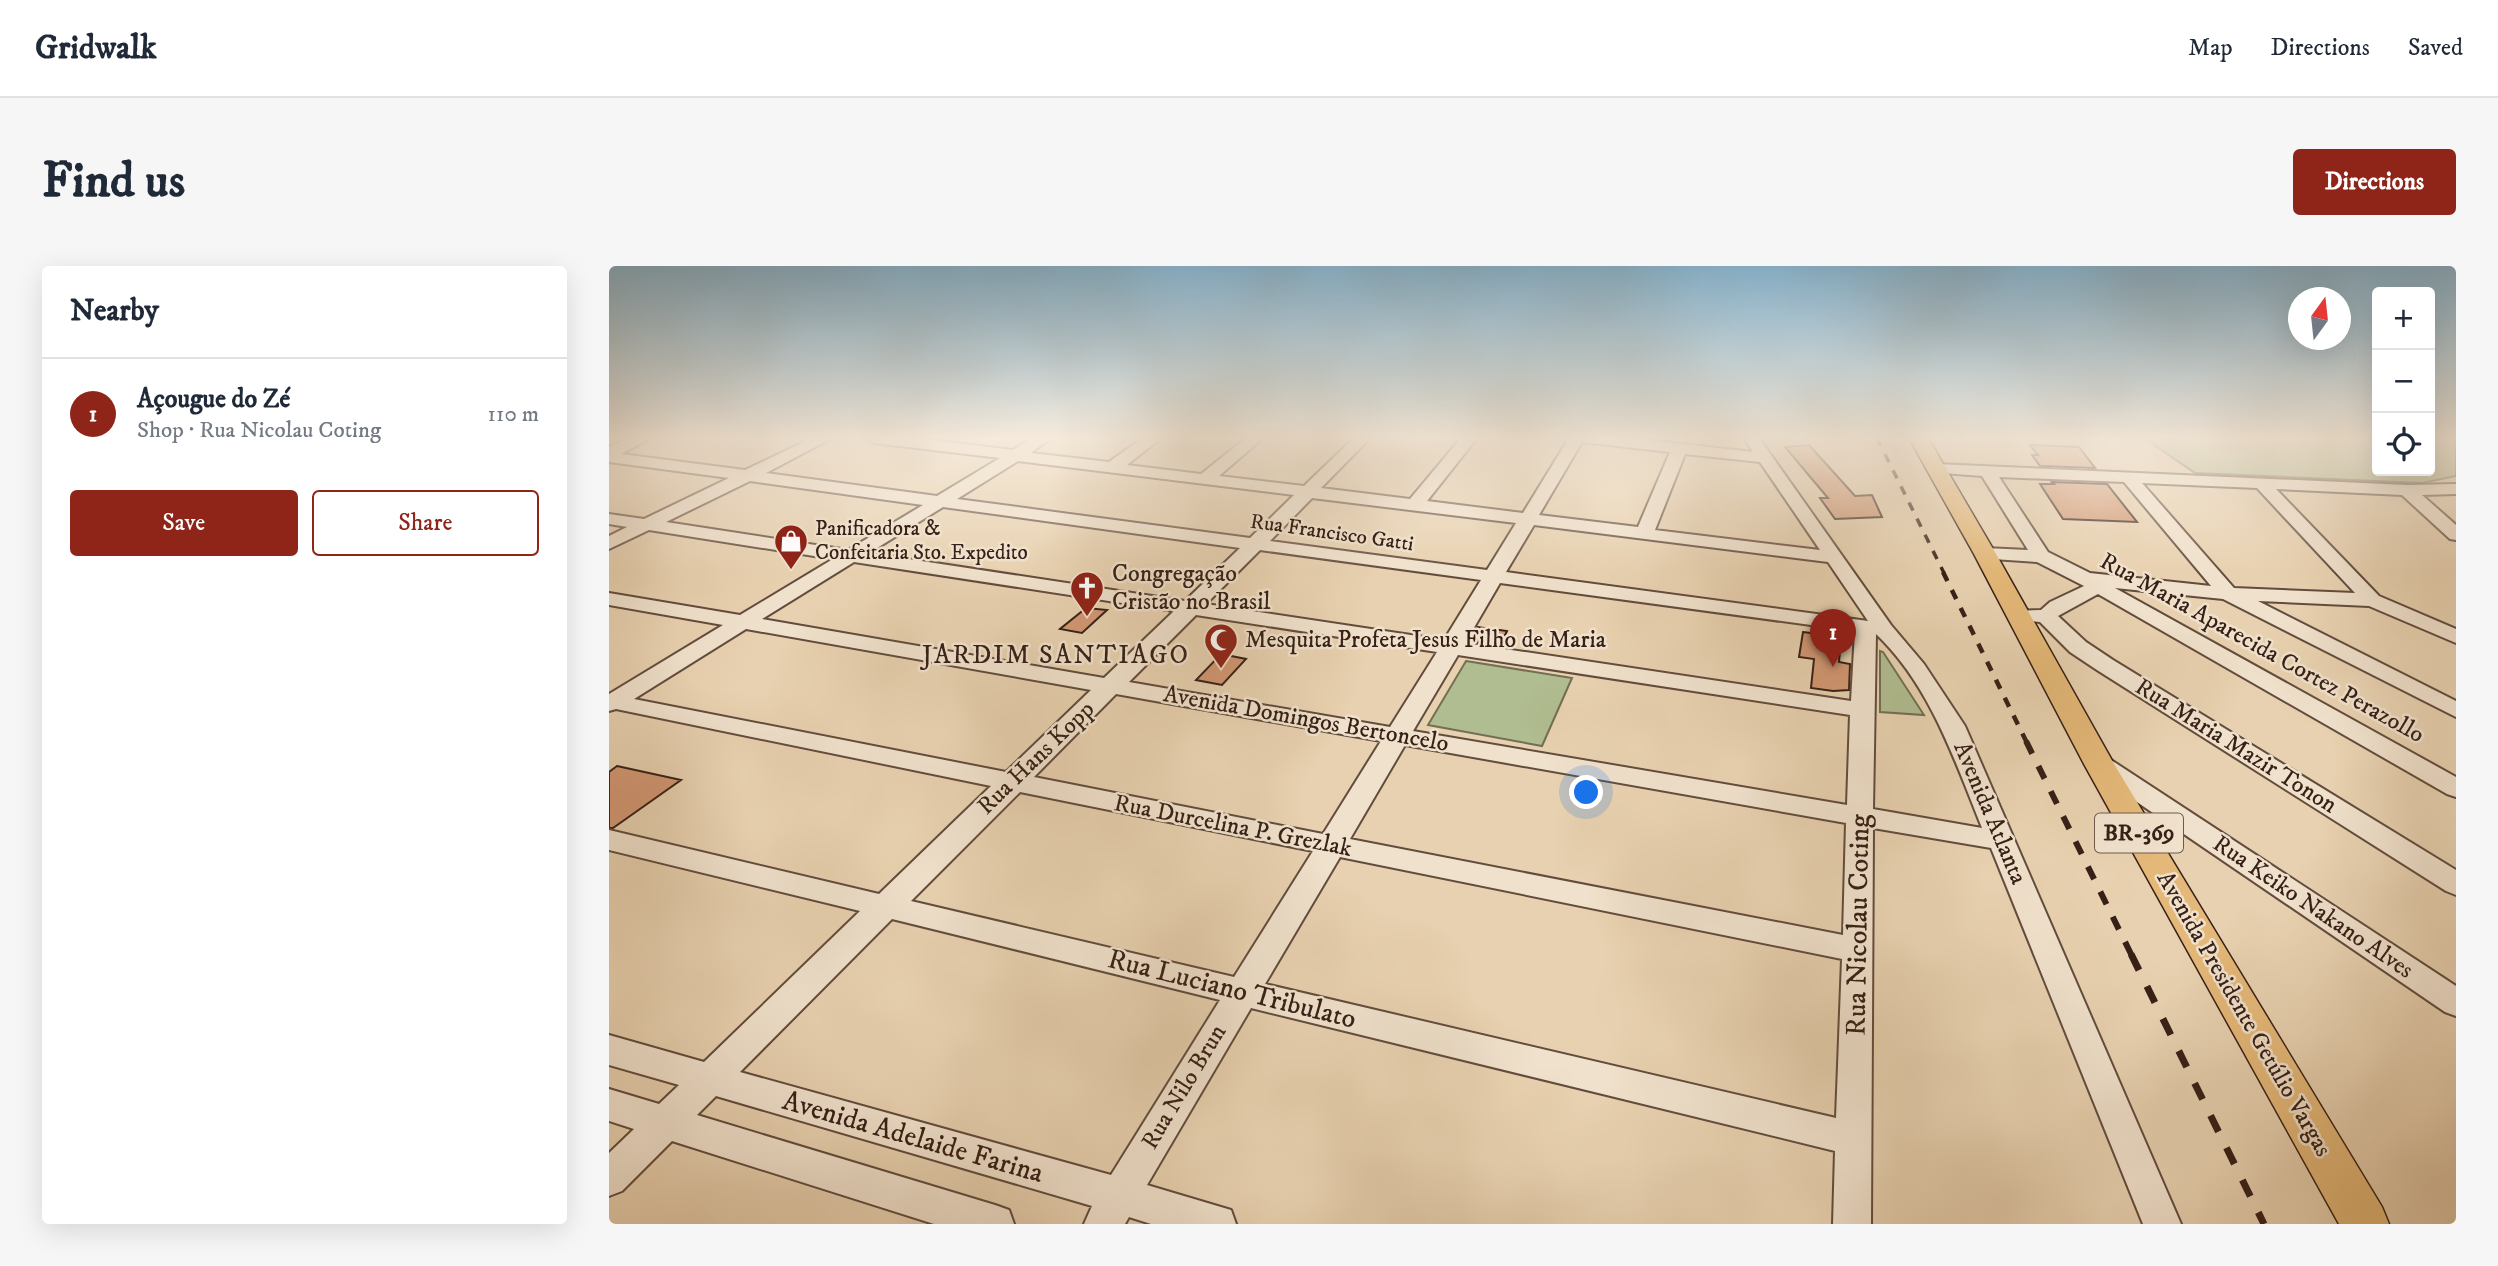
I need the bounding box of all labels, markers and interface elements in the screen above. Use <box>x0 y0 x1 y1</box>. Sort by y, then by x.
text: Gridwalk <box>35 28 157 69</box>
text: Map <box>2188 33 2233 63</box>
text: Directions <box>2271 33 2370 63</box>
text: Saved <box>2408 33 2463 63</box>
button: Directions <box>2293 149 2456 215</box>
text: Find us <box>42 151 185 213</box>
north arrow <box>2288 287 2351 350</box>
map controls <box>2372 287 2435 476</box>
button: + <box>2372 287 2435 350</box>
text: Nearby <box>70 293 159 330</box>
button: − <box>2372 350 2435 413</box>
text: Açougue do Zé <box>137 383 290 416</box>
text: 1 <box>89 400 97 429</box>
text: 110 m <box>488 400 539 429</box>
button: locate <box>2372 413 2435 476</box>
text: Shop · Rua Nicolau Coting <box>137 416 381 445</box>
button: Save <box>70 490 298 556</box>
button: Share <box>312 490 539 556</box>
street label: Rua Francisco Gatti <box>1249 509 1415 557</box>
place label: Panificadora & Confeitaria Sto. Expedito <box>815 516 1028 566</box>
shop icon: Panificadora & Confeitaria Sto. Expedito <box>772 522 810 571</box>
street label: Rua Maria Aparecida Cortez Perazollo <box>2095 546 2429 750</box>
place label: Congregação Cristão no Brasil <box>1112 559 1271 617</box>
church icon: Congregação Cristão no Brasil <box>1068 569 1106 618</box>
pin: 1 <box>1810 609 1856 667</box>
mosque icon: Mesquita Profeta Jesus Filho de Maria <box>1202 621 1240 670</box>
place label: Mesquita Profeta Jesus Filho de Maria <box>1245 625 1607 655</box>
district label: JARDIM SANTIAGO <box>920 639 1190 672</box>
street label: Rua Maria Mazir Tonon <box>2130 672 2343 820</box>
street label: Avenida Domingos Bertoncelo <box>1161 679 1451 759</box>
street label: Rua Hans Kopp <box>971 695 1101 821</box>
street label: Avenida Atlanta <box>1947 737 2034 890</box>
your location <box>1569 775 1603 809</box>
street label: Rua Durcelina P. Grezlak <box>1112 788 1355 864</box>
street label: Rua Nicolau Coting <box>1839 814 1877 1036</box>
road number: BR-369 <box>2095 814 2183 852</box>
street label: Rua Keiko Nakano Alves <box>2207 829 2419 985</box>
street label: Avenida Presidente Getúlio Vargas <box>2150 866 2338 1162</box>
street label: Rua Luciano Tribulato <box>1104 941 1360 1037</box>
street label: Rua Nilo Brun <box>1135 1019 1233 1155</box>
street label: Avenida Adelaide Farina <box>779 1083 1048 1191</box>

